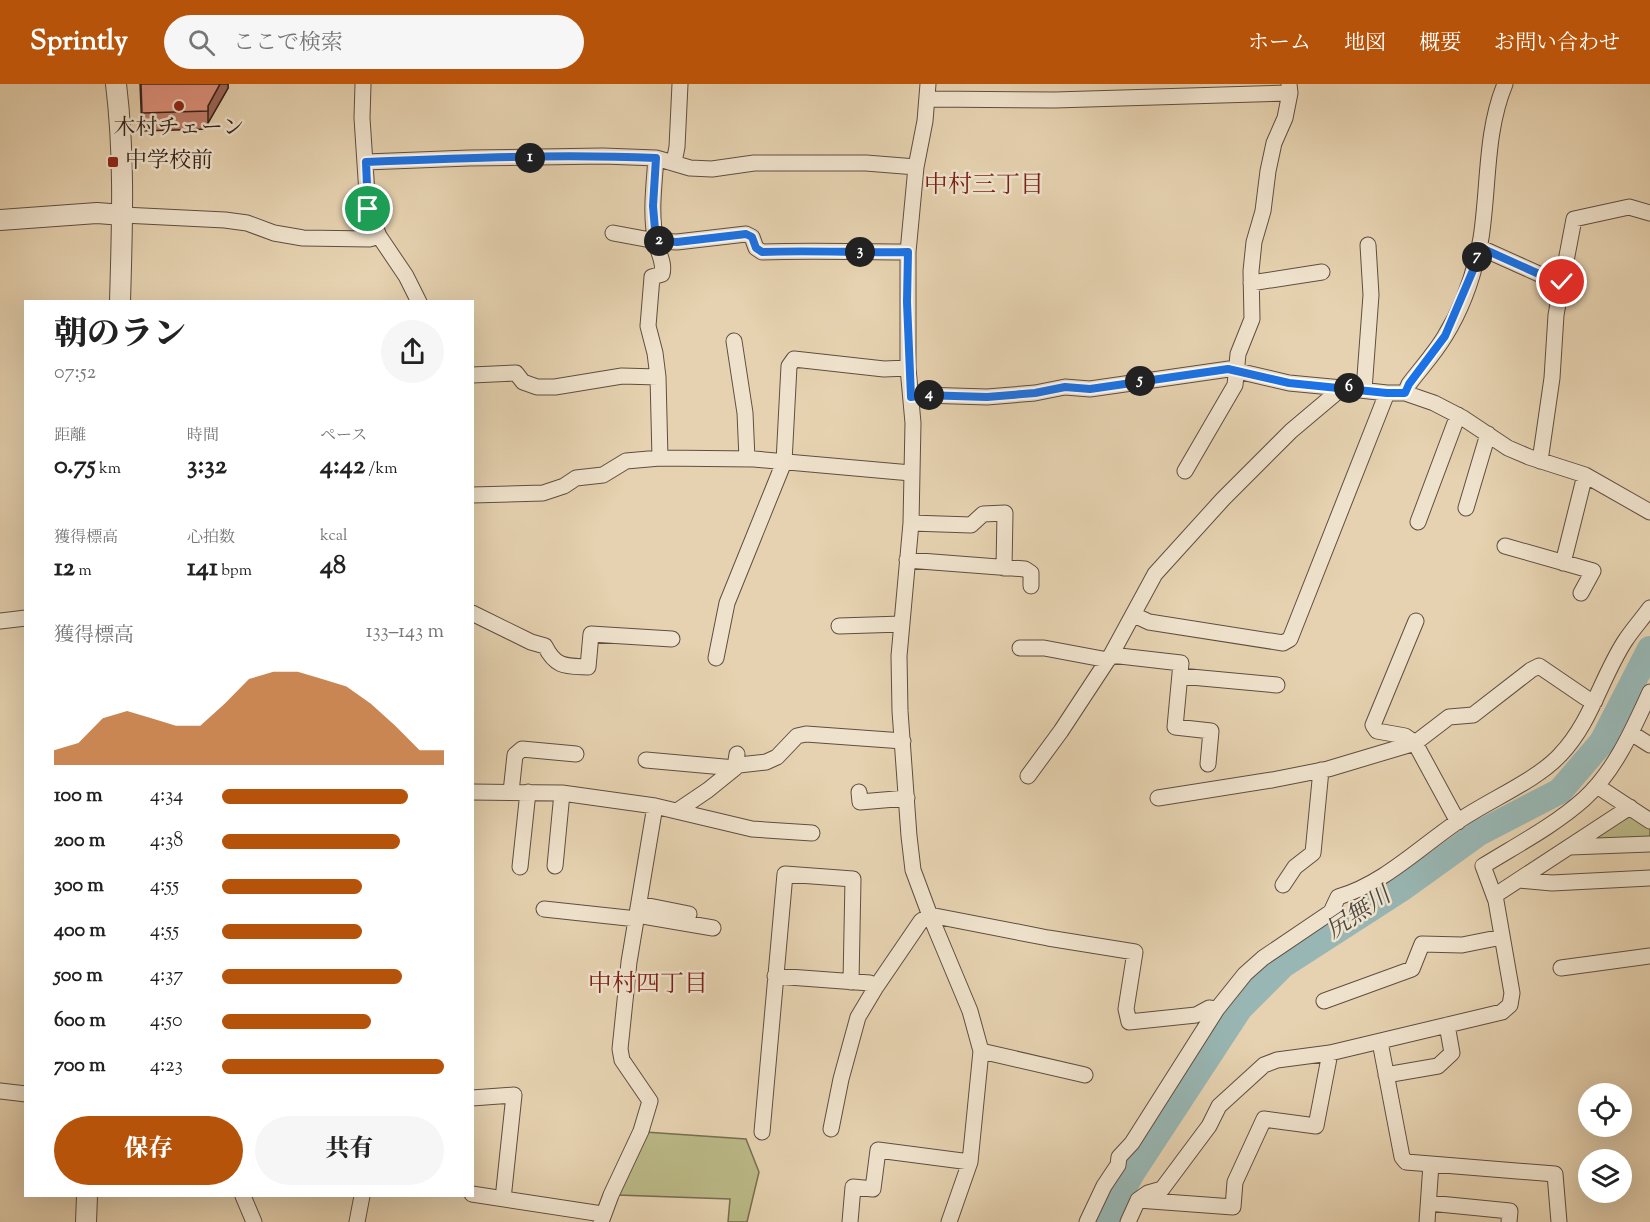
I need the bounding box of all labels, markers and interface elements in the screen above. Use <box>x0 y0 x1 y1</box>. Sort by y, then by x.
search box <box>164 15 584 69</box>
text: Sprintly <box>30 22 128 62</box>
icon: search <box>185 26 218 59</box>
text: ここで検索 <box>233 28 343 60</box>
text: ホーム <box>1248 29 1311 59</box>
text: 地図 <box>1344 29 1386 59</box>
text: 概要 <box>1419 29 1461 59</box>
text: お問い合わせ <box>1494 29 1620 59</box>
marker: 木村チェーン <box>172 99 186 113</box>
place label: 木村チェーン <box>114 113 244 145</box>
pin: 1 <box>515 143 545 173</box>
place label: 中学校前 <box>125 146 213 178</box>
text: 1 <box>527 146 533 169</box>
marker: 中学校前 <box>106 155 120 169</box>
district label: 中村三丁目 <box>924 169 1044 203</box>
pin <box>342 183 393 234</box>
icon: arrive <box>351 192 384 225</box>
pin: 2 <box>644 226 674 256</box>
text: 2 <box>655 229 663 252</box>
pin: 3 <box>845 237 875 267</box>
text: 3 <box>857 240 863 263</box>
pin: 7 <box>1462 242 1492 272</box>
text: 7 <box>1473 245 1481 268</box>
pin <box>1536 256 1587 307</box>
icon: check <box>1545 265 1578 298</box>
text: 朝のラン <box>54 312 186 360</box>
button: share <box>381 320 444 383</box>
text: 07:52 <box>54 359 96 388</box>
pin: 5 <box>1125 366 1155 396</box>
text: 5 <box>1137 369 1143 392</box>
pin: 6 <box>1334 373 1364 403</box>
text: 6 <box>1345 376 1353 399</box>
pin: 4 <box>914 380 944 410</box>
text: 4 <box>925 383 933 406</box>
text: 距離 <box>54 425 86 448</box>
text: 時間 <box>187 425 219 448</box>
text: ペース <box>320 425 367 448</box>
text: 0.75 <box>54 448 96 485</box>
text: 3:32 <box>187 448 227 485</box>
text: 4:42 <box>320 448 365 485</box>
text: km <box>96 458 121 481</box>
text: /km <box>365 458 397 481</box>
text: kcal <box>320 525 348 548</box>
text: 獲得標高 <box>54 527 118 550</box>
text: 心拍数 <box>187 527 235 550</box>
text: 48 <box>320 548 346 585</box>
text: 12 <box>54 550 75 587</box>
text: 141 <box>187 550 218 587</box>
text: m <box>75 560 92 583</box>
text: bpm <box>218 560 252 583</box>
text: 133–143 m <box>366 618 444 647</box>
text: 獲得標高 <box>54 622 134 651</box>
text: 100 m <box>54 782 103 811</box>
text: 4:34 <box>150 782 183 811</box>
text: 200 m <box>54 827 105 856</box>
text: 4:38 <box>150 827 183 856</box>
text: 300 m <box>54 872 104 901</box>
text: 4:55 <box>150 872 179 901</box>
water label: 尻無川 <box>1320 878 1401 948</box>
text: 400 m <box>54 917 106 946</box>
text: 4:55 <box>150 917 179 946</box>
text: 500 m <box>54 962 103 991</box>
text: 4:37 <box>150 962 183 991</box>
district label: 中村四丁目 <box>588 968 708 1002</box>
text: 600 m <box>54 1007 106 1036</box>
text: 4:50 <box>150 1007 183 1036</box>
text: 700 m <box>54 1052 106 1081</box>
text: 4:23 <box>150 1052 183 1081</box>
map controls <box>1578 1083 1632 1203</box>
button: locate <box>1578 1083 1632 1137</box>
button: 保存 <box>54 1116 243 1185</box>
button: 共有 <box>255 1116 444 1185</box>
button: layers <box>1578 1149 1632 1203</box>

